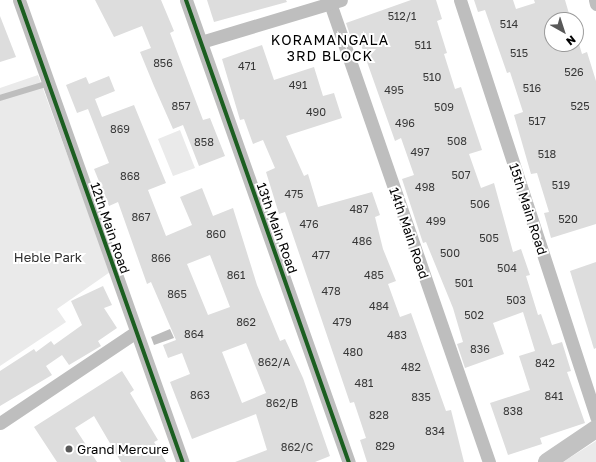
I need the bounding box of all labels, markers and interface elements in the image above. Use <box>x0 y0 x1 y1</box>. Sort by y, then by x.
house number: 512/1 <box>388 9 416 23</box>
north arrow <box>544 12 584 52</box>
house number: 514 <box>500 17 518 31</box>
district label: KORAMANGALA 3RD BLOCK <box>271 32 389 64</box>
text: N <box>564 33 579 49</box>
house number: 511 <box>414 38 432 52</box>
house number: 515 <box>510 46 528 60</box>
house number: 856 <box>153 56 173 70</box>
house number: 471 <box>238 59 256 73</box>
house number: 526 <box>564 65 584 79</box>
house number: 510 <box>423 70 441 84</box>
house number: 491 <box>289 78 307 92</box>
house number: 516 <box>523 81 541 95</box>
house number: 495 <box>384 83 404 97</box>
house number: 857 <box>172 99 190 113</box>
house number: 525 <box>570 99 590 113</box>
house number: 509 <box>434 100 454 114</box>
house number: 490 <box>306 105 326 119</box>
house number: 517 <box>528 114 546 128</box>
house number: 496 <box>395 116 415 130</box>
house number: 869 <box>110 122 130 136</box>
house number: 508 <box>447 134 467 148</box>
house number: 858 <box>194 135 214 149</box>
house number: 497 <box>410 145 430 159</box>
house number: 518 <box>538 147 556 161</box>
street label: 15th Main Road <box>506 161 550 257</box>
house number: 507 <box>451 168 471 182</box>
house number: 868 <box>120 169 140 183</box>
house number: 519 <box>552 178 570 192</box>
street label: 12th Main Road <box>87 180 133 276</box>
street label: 13th Main Road <box>253 180 301 276</box>
house number: 498 <box>415 180 435 194</box>
street label: 14th Main Road <box>386 185 432 281</box>
house number: 475 <box>285 187 303 201</box>
house number: 506 <box>470 197 490 211</box>
house number: 487 <box>349 202 369 216</box>
house number: 867 <box>131 210 151 224</box>
house number: 520 <box>558 212 578 226</box>
house number: 499 <box>426 214 446 228</box>
house number: 476 <box>299 217 319 231</box>
house number: 860 <box>206 227 226 241</box>
house number: 505 <box>479 231 499 245</box>
house number: 486 <box>352 234 372 248</box>
house number: 500 <box>440 246 460 260</box>
house number: 477 <box>312 248 330 262</box>
park label: Heble Park <box>14 249 82 265</box>
house number: 866 <box>151 251 171 265</box>
house number: 504 <box>497 261 517 275</box>
house number: 861 <box>227 268 245 282</box>
house number: 485 <box>364 268 384 282</box>
house number: 501 <box>455 276 473 290</box>
house number: 478 <box>321 284 341 298</box>
house number: 865 <box>167 287 187 301</box>
house number: 503 <box>506 293 526 307</box>
house number: 484 <box>369 299 389 313</box>
house number: 502 <box>464 308 484 322</box>
house number: 862 <box>236 315 256 329</box>
house number: 479 <box>332 315 352 329</box>
house number: 864 <box>184 327 204 341</box>
house number: 483 <box>387 328 407 342</box>
house number: 836 <box>470 342 490 356</box>
house number: 480 <box>343 345 363 359</box>
house number: 862/A <box>258 355 290 369</box>
house number: 842 <box>535 356 555 370</box>
house number: 482 <box>401 360 421 374</box>
house number: 481 <box>355 376 373 390</box>
house number: 863 <box>190 388 210 402</box>
house number: 841 <box>545 389 563 403</box>
house number: 835 <box>411 390 431 404</box>
house number: 862/B <box>266 396 298 410</box>
house number: 838 <box>503 404 523 418</box>
house number: 828 <box>369 408 389 422</box>
house number: 834 <box>425 424 445 438</box>
house number: 829 <box>375 439 395 453</box>
house number: 862/C <box>281 440 313 454</box>
place label: Grand Mercure <box>77 441 169 457</box>
marker: Grand Mercure <box>64 444 74 454</box>

